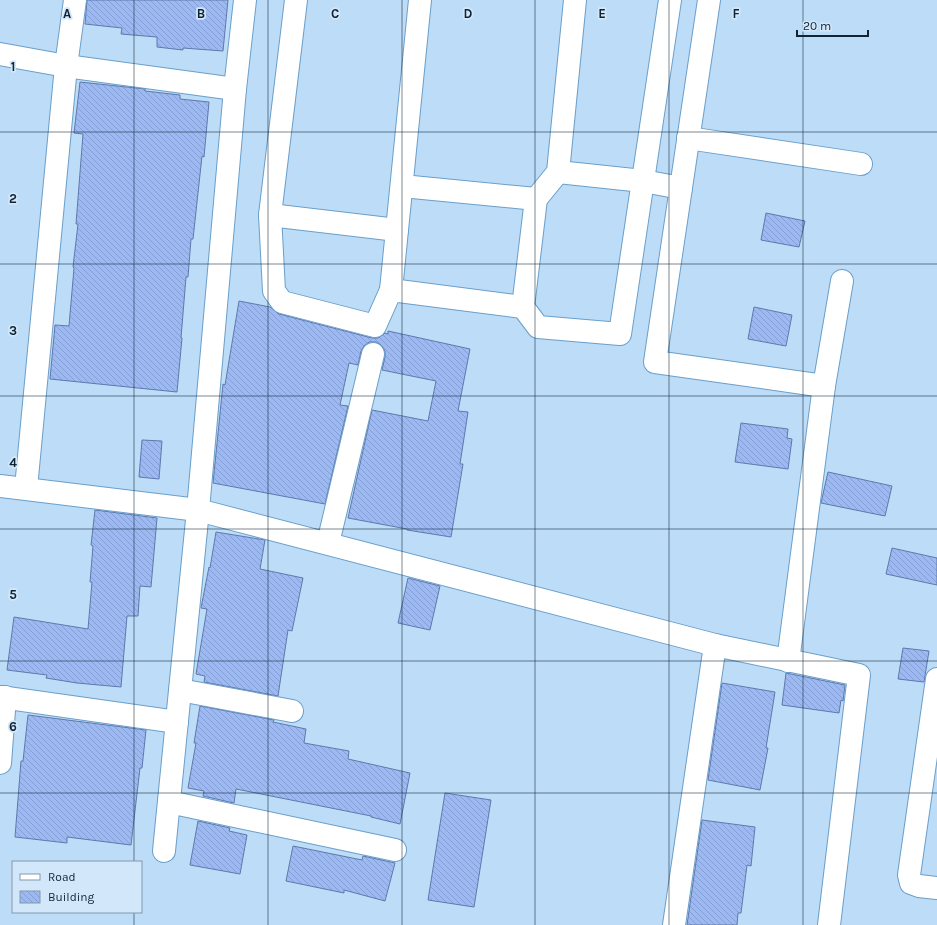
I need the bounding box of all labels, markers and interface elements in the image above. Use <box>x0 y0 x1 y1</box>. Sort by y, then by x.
text: A <box>63 6 71 21</box>
text: B <box>197 6 205 21</box>
text: C <box>331 6 339 21</box>
text: D <box>464 6 473 21</box>
text: E <box>598 6 606 21</box>
text: F <box>732 6 740 21</box>
scale bar <box>797 12 868 38</box>
text: 20 m <box>803 19 831 33</box>
text: 1 <box>11 59 15 74</box>
text: 2 <box>9 191 17 206</box>
text: 3 <box>9 323 17 338</box>
text: 4 <box>9 455 17 470</box>
text: 5 <box>9 587 17 602</box>
text: 6 <box>9 719 17 734</box>
legend <box>12 861 142 913</box>
text: Road <box>48 870 76 884</box>
text: Building <box>48 890 95 904</box>

